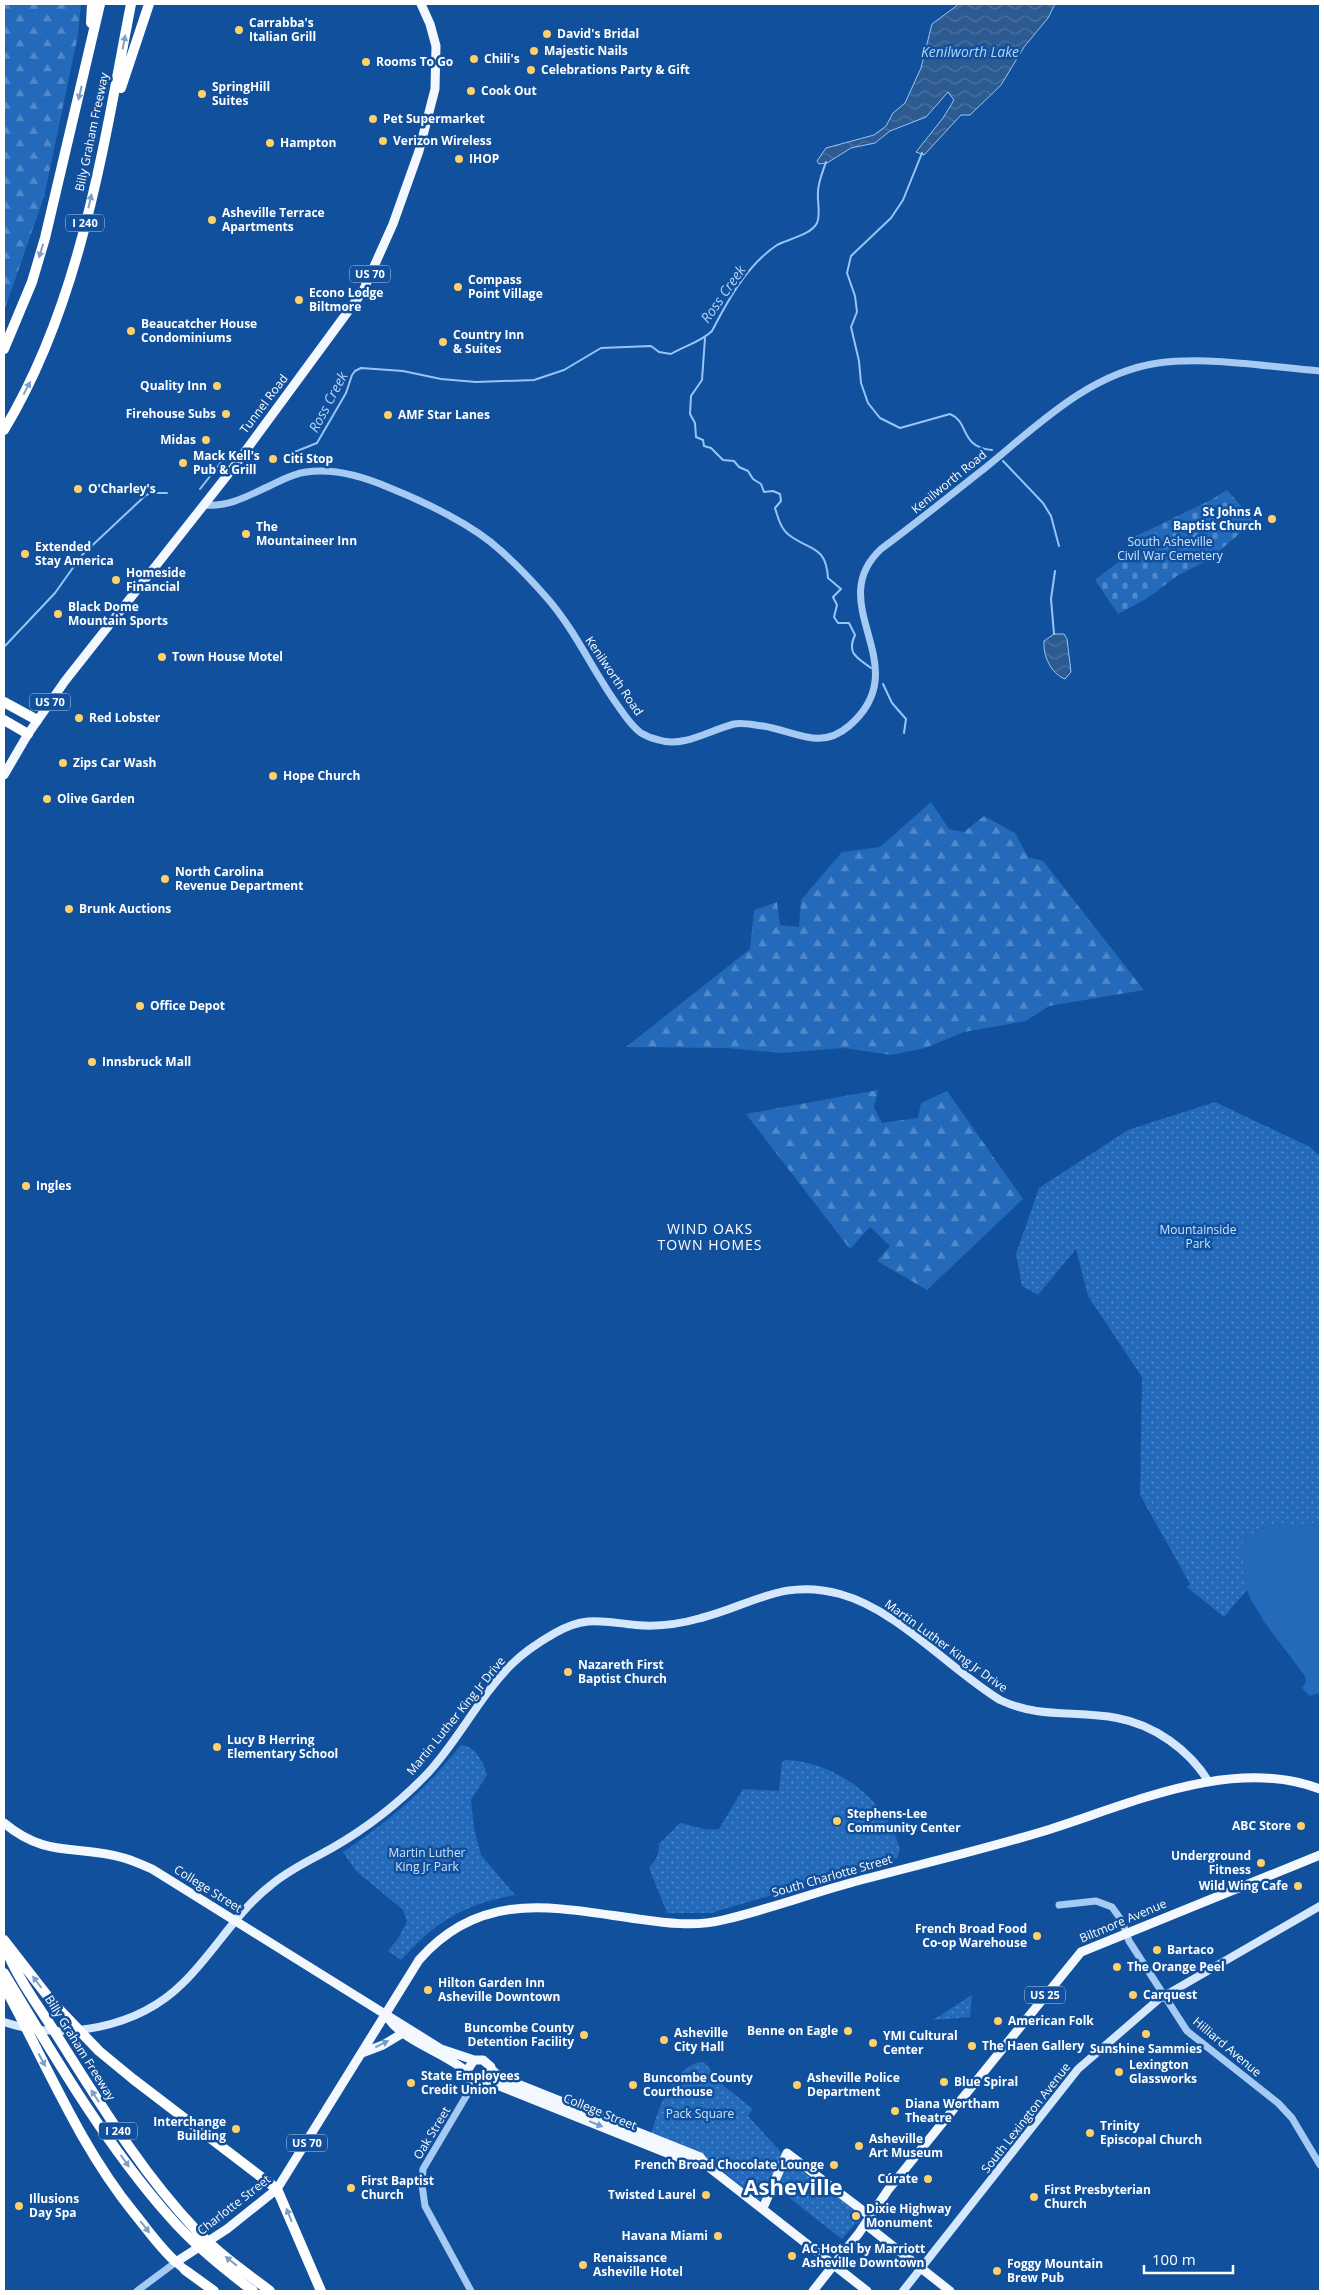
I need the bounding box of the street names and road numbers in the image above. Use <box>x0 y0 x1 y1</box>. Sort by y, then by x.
street label: Billy Graham Freeway <box>71 70 113 193</box>
road number: I 240 <box>66 214 104 232</box>
road number: US 70 <box>350 266 390 282</box>
street label: Tunnel Road <box>236 371 292 437</box>
street label: Kenilworth Road <box>907 446 990 517</box>
street label: Kenilworth Road <box>582 633 647 719</box>
road number: US 70 <box>30 694 70 710</box>
street label: Martin Luther King Jr Drive <box>881 1595 1011 1696</box>
street label: Martin Luther King Jr Drive <box>402 1653 509 1779</box>
street label: South Charlotte Street <box>770 1850 894 1901</box>
street label: College Street <box>171 1861 246 1916</box>
street label: Biltmore Avenue <box>1077 1894 1169 1947</box>
road number: US 25 <box>1025 1986 1065 2004</box>
street label: Billy Graham Freeway <box>41 1992 120 2104</box>
street label: Hilliard Avenue <box>1189 2013 1265 2081</box>
street label: South Lexington Avenue <box>977 2059 1074 2176</box>
street label: College Street <box>561 2089 639 2134</box>
street label: Oak Street <box>409 2103 454 2162</box>
road number: I 240 <box>99 2122 137 2140</box>
road number: US 70 <box>287 2134 327 2152</box>
street label: Charlotte Street <box>194 2171 274 2239</box>

